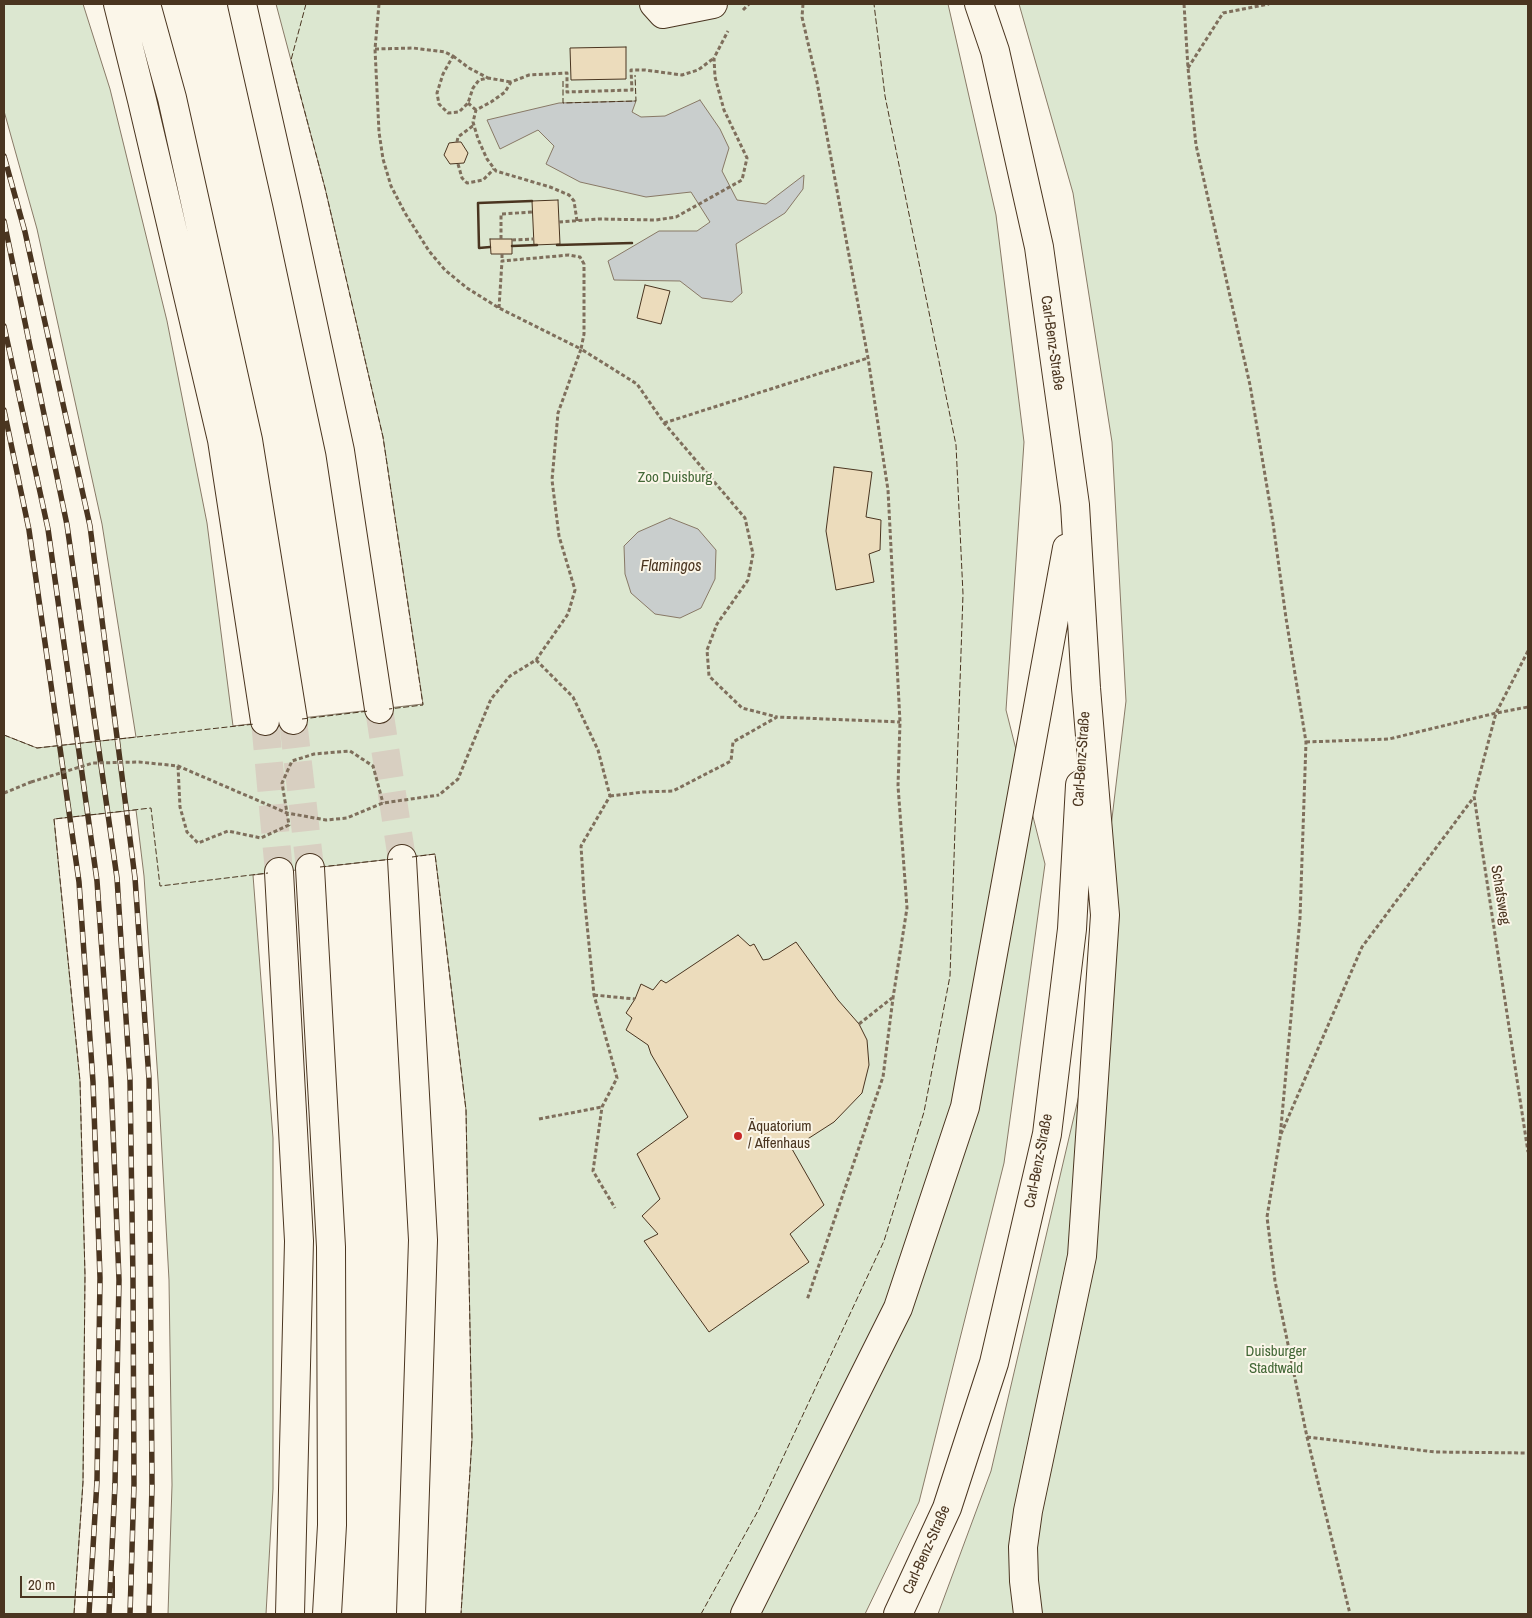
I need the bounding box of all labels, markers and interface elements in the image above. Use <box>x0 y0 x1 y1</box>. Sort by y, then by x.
street label: Carl-Benz-Straße <box>1036 294 1068 392</box>
park label: Zoo Duisburg <box>638 469 712 487</box>
water label: Flamingos <box>640 557 702 577</box>
street label: Carl-Benz-Straße <box>1070 711 1094 807</box>
street label: Schafsweg <box>1486 864 1514 926</box>
street label: Carl-Benz-Straße <box>1021 1112 1057 1210</box>
place label: Äquatorium / Affenhaus <box>748 1118 812 1153</box>
marker: Äquatorium / Affenhaus <box>732 1130 744 1142</box>
park label: Duisburger Stadtwald <box>1246 1343 1306 1378</box>
street label: Carl-Benz-Straße <box>899 1503 955 1597</box>
scale bar <box>22 1566 118 1598</box>
text: 20 m <box>28 1574 55 1595</box>

